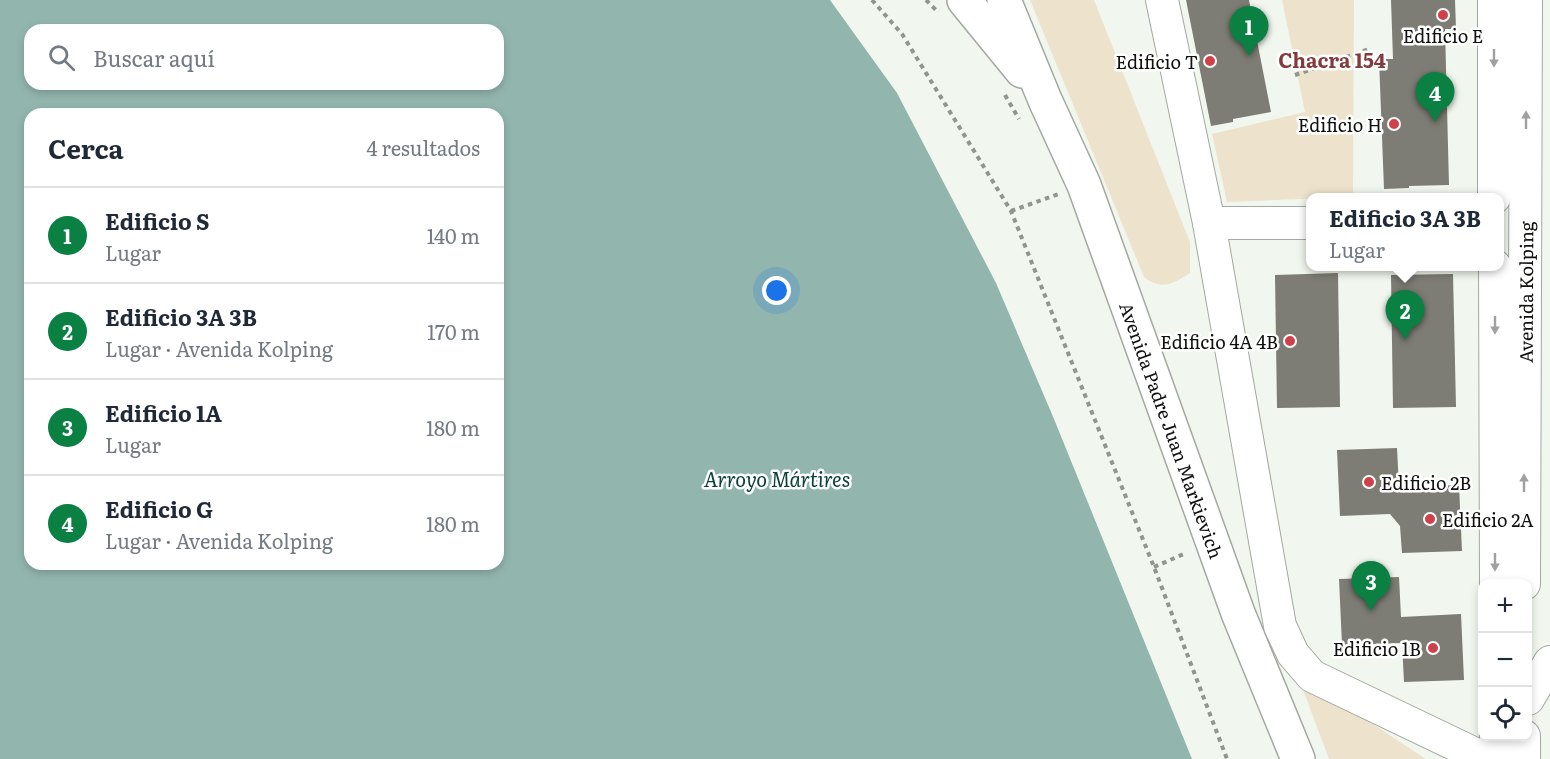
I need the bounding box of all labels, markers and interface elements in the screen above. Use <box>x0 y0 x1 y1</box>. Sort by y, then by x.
pin: 1 <box>1230 7 1268 56</box>
marker: Edificio E <box>1436 8 1450 22</box>
place label: Edificio E <box>1403 22 1483 49</box>
search box <box>24 24 504 90</box>
icon: search <box>45 41 78 74</box>
text: Buscar aquí <box>93 41 215 74</box>
district label: Chacra 154 <box>1278 44 1386 74</box>
place label: Edificio T <box>1116 48 1198 75</box>
one-way arrow <box>1489 49 1499 68</box>
marker: Edificio T <box>1203 54 1217 68</box>
pin: 4 <box>1416 72 1454 122</box>
place label: Edificio H <box>1298 111 1382 138</box>
one-way arrow <box>1521 111 1531 130</box>
marker: Edificio H <box>1387 117 1401 131</box>
text: Cerca <box>48 128 124 167</box>
text: 4 resultados <box>366 132 480 162</box>
popup <box>1306 193 1504 271</box>
text: Edificio 3A 3B <box>1329 201 1481 234</box>
text: Edificio S <box>105 204 210 237</box>
text: 1 <box>63 220 72 250</box>
text: 140 m <box>427 220 480 250</box>
street label: Avenida Kolping <box>1511 220 1539 363</box>
text: Lugar <box>1329 234 1385 264</box>
text: Lugar <box>105 237 161 267</box>
your location <box>762 276 791 305</box>
pin: 2 <box>1386 290 1424 340</box>
street label: Avenida Padre Juan Markievich <box>1114 298 1231 562</box>
text: Edificio 3A 3B <box>105 300 257 333</box>
one-way arrow <box>1490 315 1500 334</box>
text: 2 <box>62 316 73 346</box>
text: 170 m <box>427 316 480 346</box>
place label: Edificio 4A 4B <box>1160 328 1278 355</box>
text: Lugar · Avenida Kolping <box>105 333 333 363</box>
marker: Edificio 4A 4B <box>1283 334 1297 348</box>
text: Edificio 1A <box>105 396 222 429</box>
text: 3 <box>62 412 73 442</box>
text: 180 m <box>426 412 480 442</box>
text: Lugar <box>105 429 161 459</box>
water label: Arroyo Mártires <box>704 463 850 493</box>
place label: Edificio 2B <box>1381 469 1471 496</box>
one-way arrow <box>1520 474 1529 493</box>
marker: Edificio 2B <box>1362 475 1376 489</box>
text: Edificio G <box>105 492 213 525</box>
place label: Edificio 2A <box>1442 506 1534 533</box>
text: 4 <box>61 508 74 538</box>
text: 180 m <box>426 508 480 538</box>
marker: Edificio 2A <box>1423 512 1437 526</box>
text: Lugar · Avenida Kolping <box>105 525 333 555</box>
one-way arrow <box>1490 552 1500 571</box>
pin: 3 <box>1352 562 1390 611</box>
map controls <box>1478 579 1532 741</box>
button: + <box>1478 579 1532 633</box>
button: − <box>1478 633 1532 687</box>
place label: Edificio 1B <box>1333 635 1421 662</box>
marker: Edificio 1B <box>1426 641 1440 655</box>
button: locate <box>1478 687 1532 741</box>

